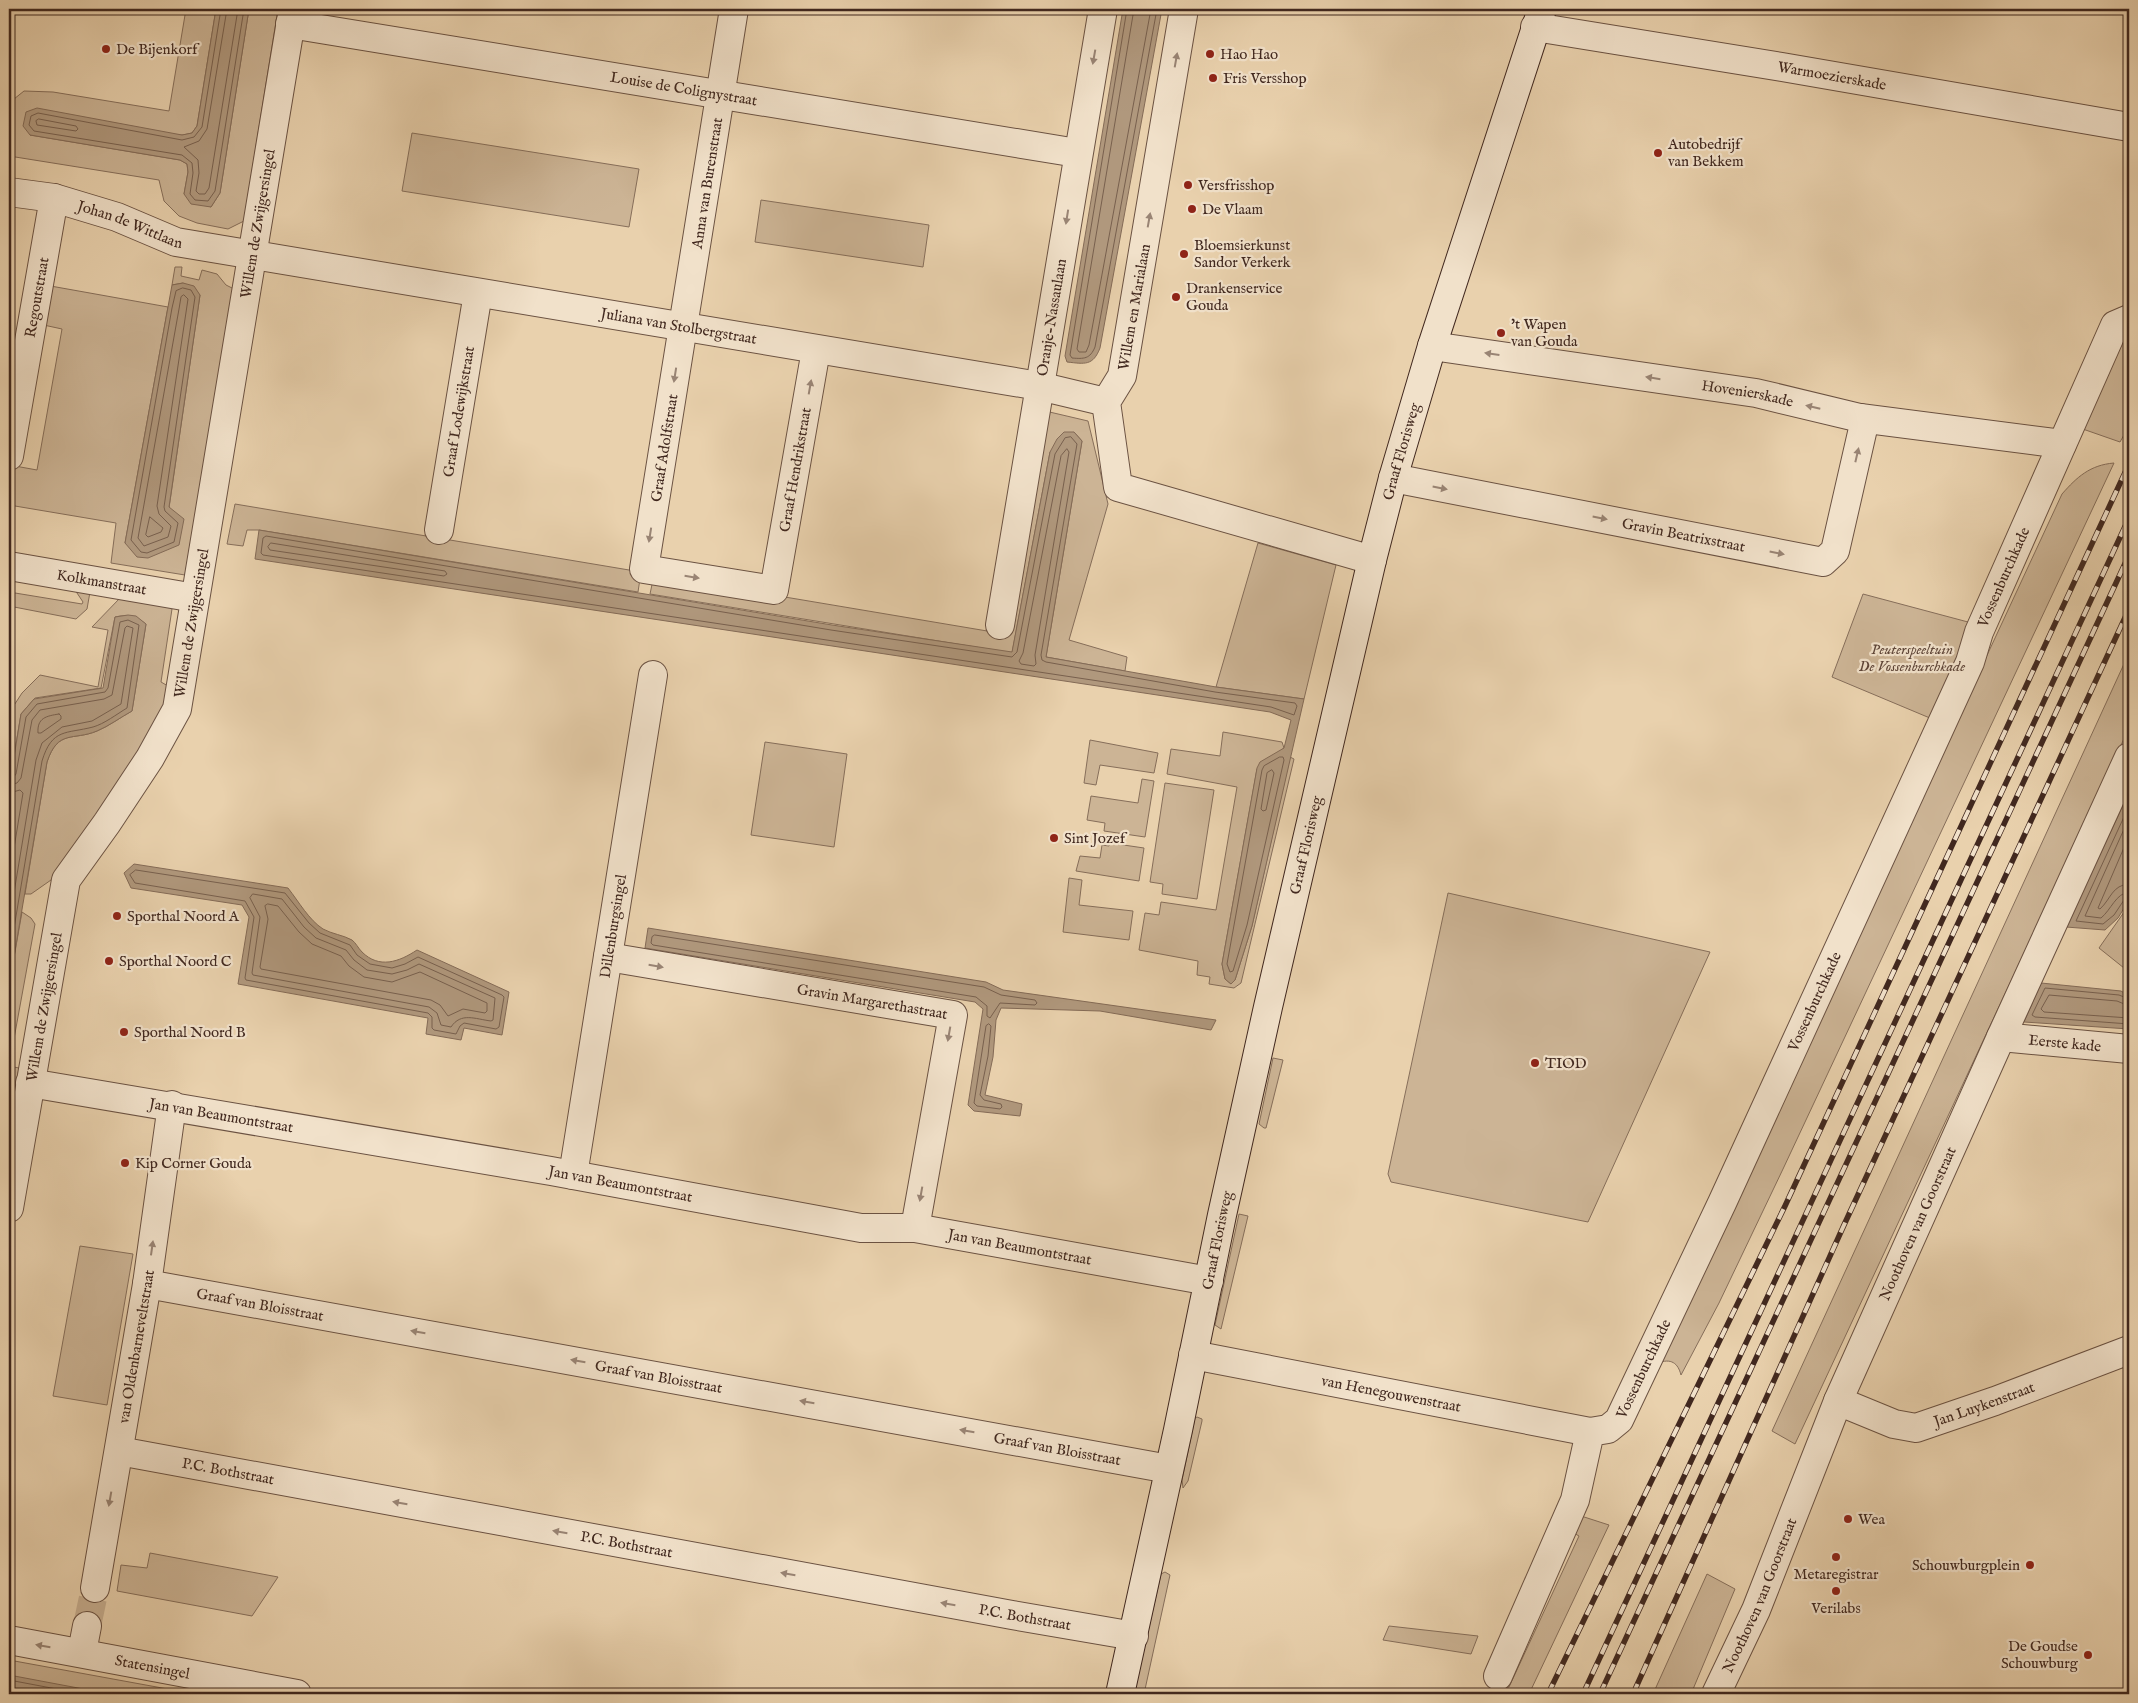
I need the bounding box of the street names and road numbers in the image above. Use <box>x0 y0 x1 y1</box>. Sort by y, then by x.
street label: Warmoezierskade <box>1776 57 1888 95</box>
street label: Louise de Colignystraat <box>609 68 759 110</box>
street label: Anna van Burenstraat <box>688 116 727 251</box>
street label: Willem de Zwijgersingel <box>236 147 280 300</box>
street label: Johan de Wittlaan <box>73 196 184 253</box>
street label: Willem en Marialaan <box>1114 242 1155 372</box>
street label: Regoutstraat <box>21 256 54 339</box>
street label: Oranje-Nassaulaan <box>1033 257 1071 377</box>
street label: Juliana van Stolbergstraat <box>597 304 758 349</box>
street label: Graaf Lodewijkstraat <box>439 345 479 479</box>
street label: Hovenierskade <box>1700 376 1795 412</box>
street label: Graaf Adolfstraat <box>647 393 682 503</box>
street label: Graaf Florisweg <box>1379 400 1425 502</box>
street label: Graaf Hendrikstraat <box>775 406 816 534</box>
street label: Gravin Beatrixstraat <box>1620 514 1747 557</box>
street label: Vossenburchkade <box>1973 524 2034 631</box>
street label: Willem de Zwijgersingel <box>170 546 214 699</box>
street label: Kolkmanstraat <box>55 565 148 600</box>
street label: Graaf Florisweg <box>1286 793 1327 896</box>
street label: Dillenburgsingel <box>596 872 631 980</box>
street label: Willem de Zwijgersingel <box>22 930 67 1083</box>
street label: Vossenburchkade <box>1783 949 1846 1056</box>
street label: Gravin Margarethastraat <box>795 980 949 1024</box>
street label: Eerste kade <box>2028 1031 2102 1056</box>
street label: Jan van Beaumontstraat <box>146 1094 295 1137</box>
street label: Noothoven van Goorstraat <box>1875 1144 1961 1304</box>
street label: Jan van Beaumontstraat <box>545 1161 694 1207</box>
street label: Graaf Florisweg <box>1198 1188 1237 1291</box>
street label: Jan van Beaumontstraat <box>944 1225 1093 1270</box>
street label: van Oldenbarneveltstraat <box>114 1269 159 1425</box>
street label: Graaf van Bloisstraat <box>195 1284 325 1326</box>
street label: Vossenburchkade <box>1612 1316 1676 1422</box>
street label: Graaf van Bloisstraat <box>593 1356 724 1398</box>
street label: van Henegouwenstraat <box>1320 1371 1462 1417</box>
street label: Jan Luykenstraat <box>1929 1378 2037 1432</box>
street label: Graaf van Bloisstraat <box>992 1428 1122 1470</box>
street label: P.C. Bothstraat <box>180 1454 276 1489</box>
street label: Noothoven van Goorstraat <box>1718 1515 1801 1676</box>
street label: P.C. Bothstraat <box>579 1527 674 1562</box>
street label: P.C. Bothstraat <box>977 1600 1072 1635</box>
street label: Statensingel <box>113 1651 192 1684</box>

